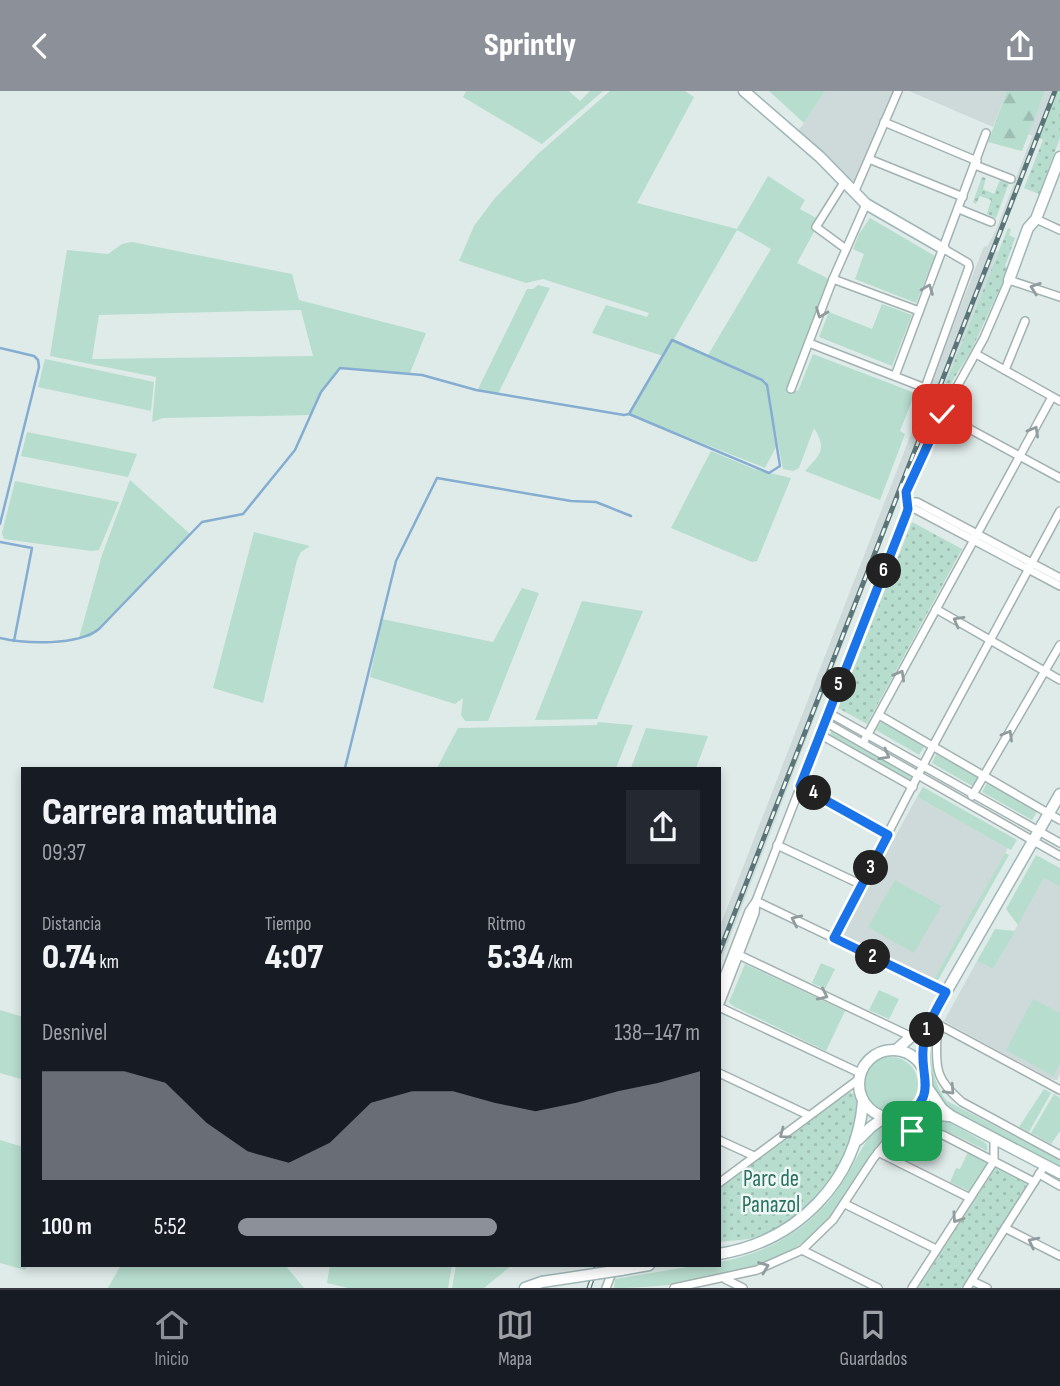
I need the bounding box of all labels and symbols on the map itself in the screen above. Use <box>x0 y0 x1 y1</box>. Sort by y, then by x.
one-way arrow <box>1029 282 1041 296</box>
one-way arrow <box>919 284 933 296</box>
one-way arrow <box>815 306 829 318</box>
pin <box>912 384 972 444</box>
one-way arrow <box>1025 425 1039 438</box>
pin: 6 <box>866 553 902 589</box>
one-way arrow <box>953 616 966 629</box>
pin: 5 <box>822 667 856 703</box>
one-way arrow <box>892 669 906 682</box>
one-way arrow <box>1000 729 1013 742</box>
one-way arrow <box>878 747 890 760</box>
pin: 4 <box>796 775 832 811</box>
pin: 3 <box>854 851 888 885</box>
one-way arrow <box>791 914 803 928</box>
pin: 2 <box>856 939 890 975</box>
one-way arrow <box>816 986 828 1000</box>
pin: 1 <box>909 1013 944 1047</box>
one-way arrow <box>941 1081 954 1094</box>
pin <box>882 1101 942 1161</box>
one-way arrow <box>779 1125 791 1138</box>
park label: Parc de Panazol <box>742 1165 800 1219</box>
one-way arrow <box>953 1210 965 1223</box>
one-way arrow <box>1027 1236 1040 1250</box>
one-way arrow <box>757 1262 769 1276</box>

